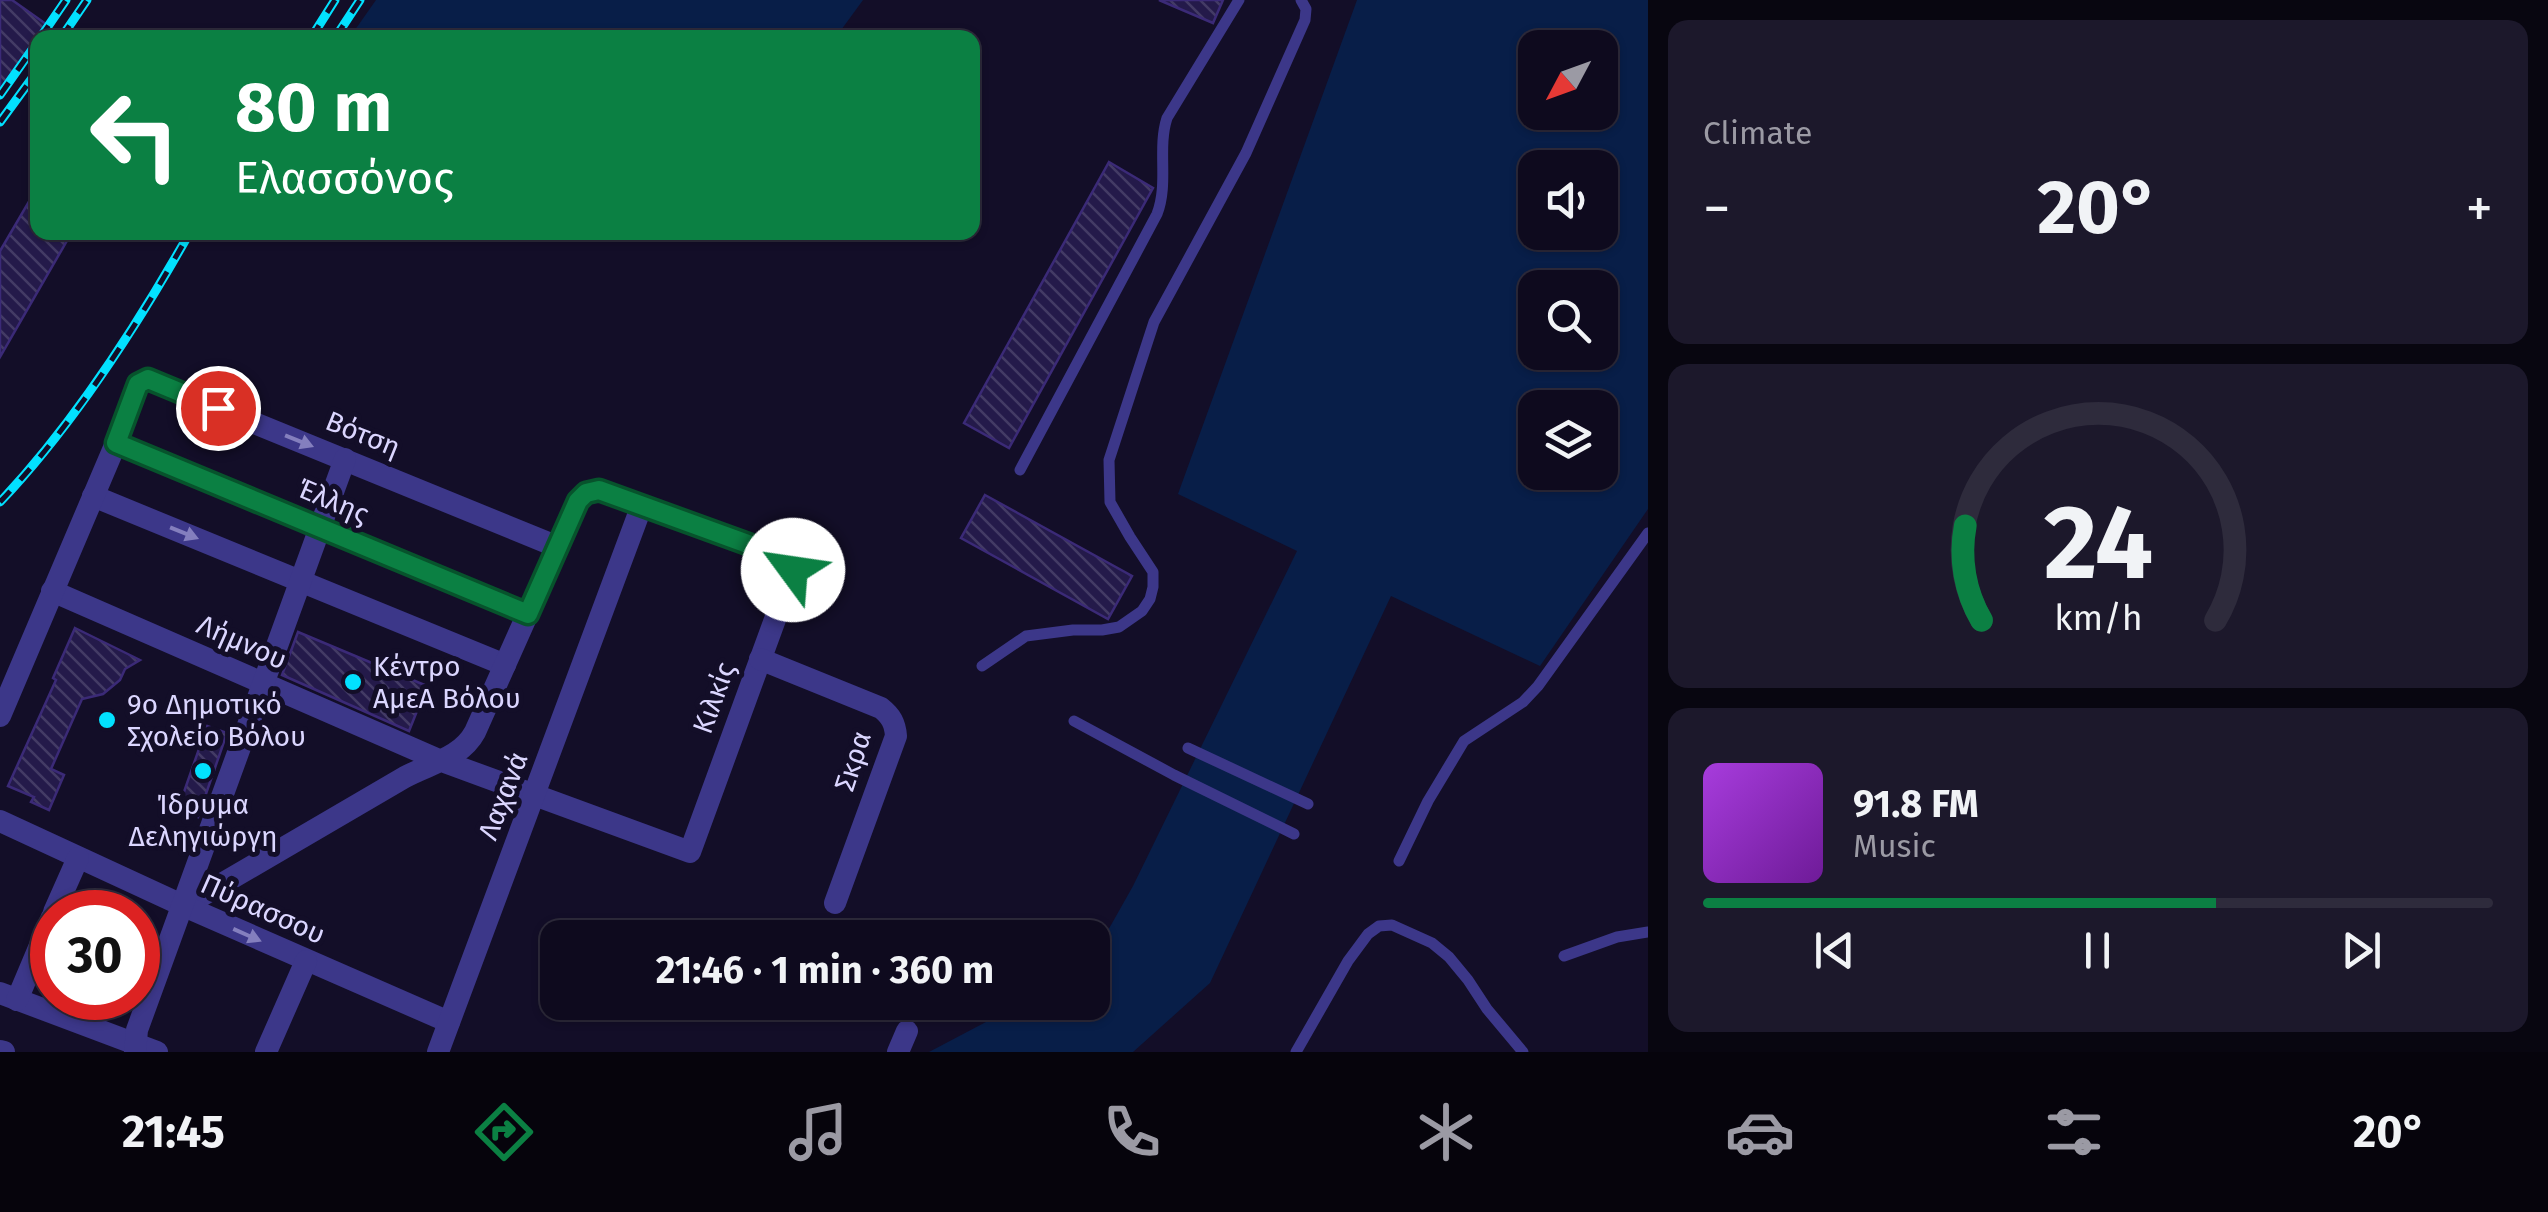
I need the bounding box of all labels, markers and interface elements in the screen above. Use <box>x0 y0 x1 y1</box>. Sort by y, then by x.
north arrow <box>1518 30 1618 130</box>
map controls <box>1518 30 1618 490</box>
text: 80 m <box>235 66 392 150</box>
icon: left <box>70 70 200 200</box>
text: Climate <box>1703 114 1812 152</box>
button: sound <box>1518 150 1618 250</box>
text: Ελασσόνος <box>235 151 454 205</box>
text: 20° <box>2037 163 2159 253</box>
text: − <box>1703 176 1731 242</box>
text: + <box>2466 176 2493 242</box>
button: search <box>1518 270 1618 370</box>
pin <box>176 366 261 451</box>
icon: arrive <box>191 381 246 436</box>
button: layers <box>1518 390 1618 490</box>
street label: Βότση <box>321 404 405 464</box>
one-way arrow <box>284 433 314 449</box>
street label: Έλλης <box>292 471 374 531</box>
text: 24 <box>2043 481 2153 606</box>
position arrow <box>741 518 845 622</box>
one-way arrow <box>169 525 199 541</box>
text: km/h <box>2054 597 2142 639</box>
street label: Λήμνου <box>192 608 292 676</box>
place label: Κέντρο ΑμεΑ Βόλου <box>373 650 521 715</box>
street label: Κιλκίς <box>686 658 742 738</box>
marker: Κέντρο ΑμεΑ Βόλου <box>342 671 364 693</box>
place label: 9ο Δημοτικό Σχολείο Βόλου <box>127 688 306 753</box>
marker: 9ο Δημοτικό Σχολείο Βόλου <box>96 709 118 731</box>
street label: Σκρα <box>828 727 878 795</box>
street label: Λαχανά <box>471 747 535 845</box>
marker: Ίδρυμα Δεληγιώργη <box>192 760 214 782</box>
text: 91.8 FM <box>1853 781 1979 827</box>
place label: Ίδρυμα Δεληγιώργη <box>128 788 278 853</box>
text: Music <box>1853 827 1936 865</box>
street label: Πύρασσου <box>196 867 330 951</box>
speed limit sign: 30 <box>30 890 160 1020</box>
icon: previous <box>1807 923 1862 978</box>
icon: pause <box>2070 923 2125 978</box>
icon: next <box>2334 923 2389 978</box>
one-way arrow <box>232 927 262 943</box>
text: 21:46 · 1 min · 360 m <box>656 947 994 993</box>
icon: directions <box>469 1097 539 1167</box>
icon: music <box>783 1097 853 1167</box>
icon: phone <box>1097 1097 1167 1167</box>
icon: climate <box>1411 1097 1481 1167</box>
icon: car <box>1725 1097 1795 1167</box>
icon: filters <box>2039 1097 2109 1167</box>
text: 21:45 <box>122 1105 225 1159</box>
text: 20° <box>2353 1105 2426 1159</box>

